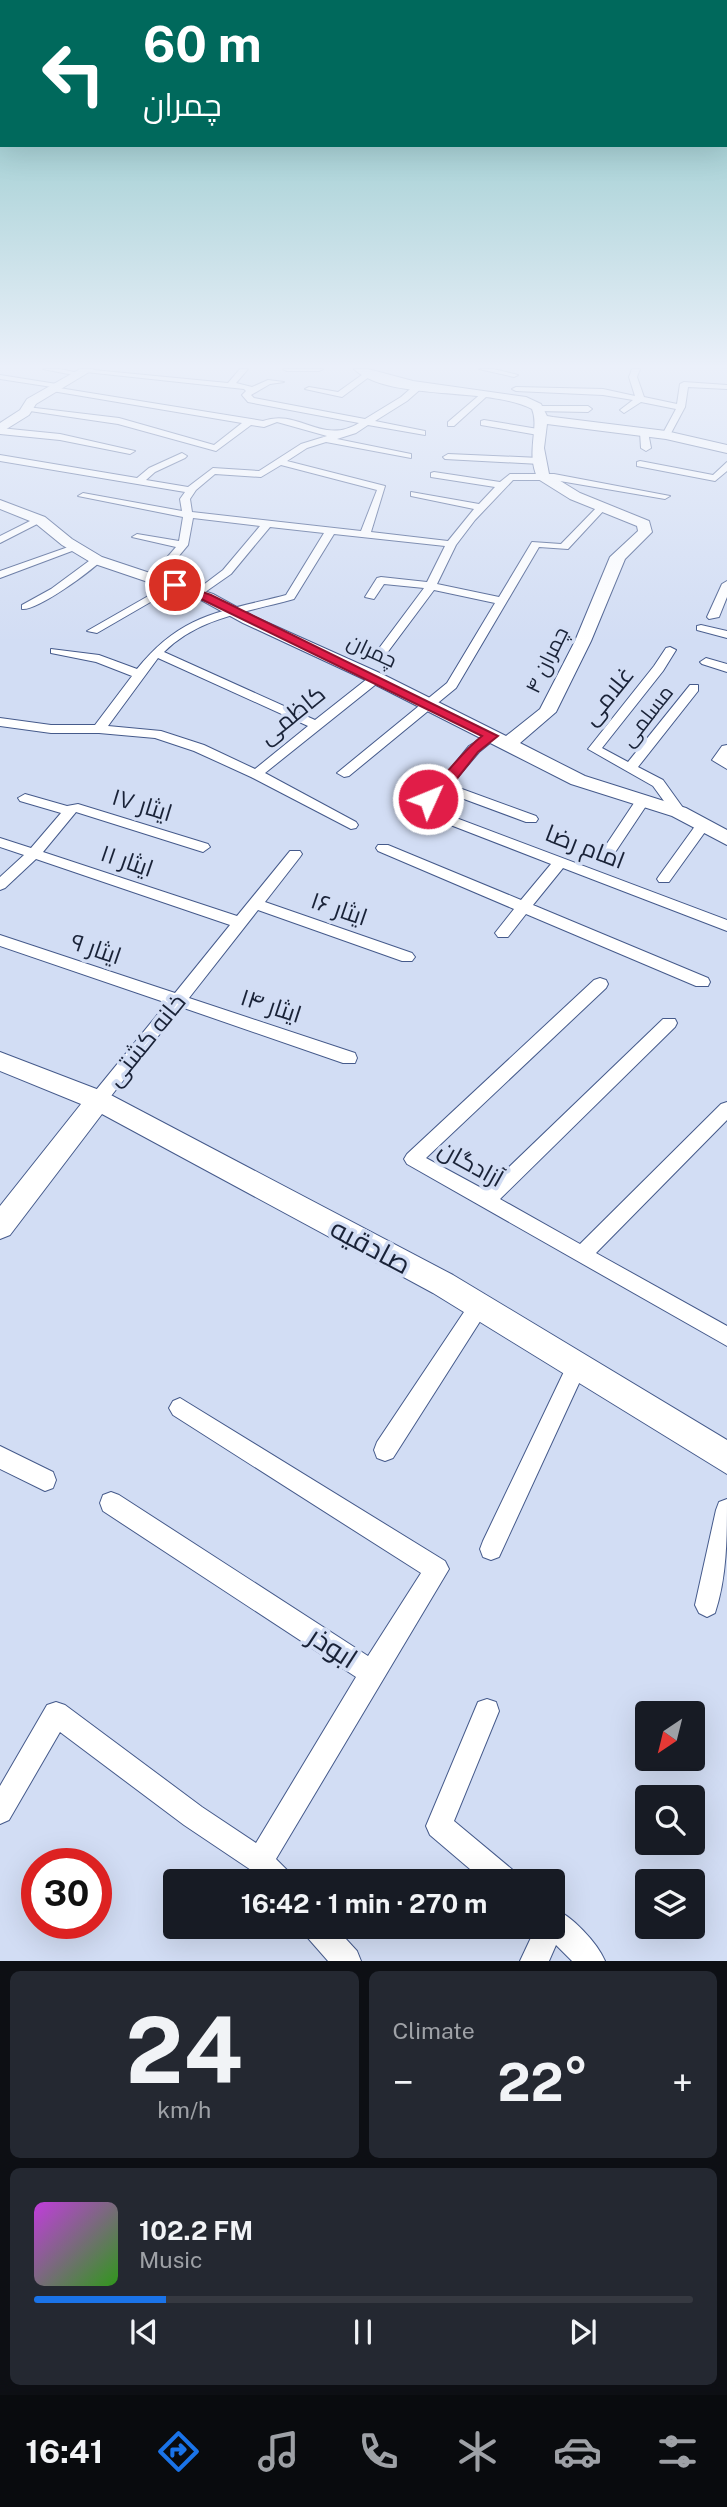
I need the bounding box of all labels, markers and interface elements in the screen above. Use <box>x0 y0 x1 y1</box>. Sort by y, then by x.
text: 60 m <box>143 15 262 73</box>
icon: left <box>28 28 119 119</box>
text: چمران <box>143 86 222 123</box>
pin <box>145 555 205 615</box>
icon: arrive <box>156 566 194 604</box>
street label: چمران ۴ <box>520 622 575 698</box>
street label: چمران <box>343 628 401 675</box>
street label: غلامی <box>575 661 640 731</box>
street label: کاظمی <box>253 679 331 750</box>
street label: مسلمی <box>615 680 679 752</box>
position arrow <box>391 762 465 836</box>
street label: ایثار ۱۷ <box>109 782 176 826</box>
street label: امام رضا <box>541 818 629 877</box>
street label: ایثار ۱۱ <box>97 838 157 882</box>
street label: ایثار ۱۶ <box>307 885 371 931</box>
street label: ایثار ۹ <box>67 926 125 970</box>
street label: ایثار ۱۴ <box>237 982 305 1028</box>
street label: خانه کشتی <box>100 988 192 1092</box>
street label: آزادگان <box>434 1134 509 1193</box>
street label: صادقیه <box>325 1211 417 1280</box>
street label: ابوذر <box>301 1617 364 1675</box>
north arrow <box>635 1701 705 1771</box>
map controls <box>635 1701 705 1939</box>
button: search <box>635 1785 705 1855</box>
speed limit sign: 30 <box>21 1848 112 1939</box>
button: layers <box>635 1869 705 1939</box>
text: 16:42 · 1 min · 270 m <box>241 1888 487 1919</box>
text: 24 <box>126 1997 243 2103</box>
text: Climate <box>393 2017 475 2044</box>
text: 22° <box>497 2052 588 2113</box>
text: − <box>393 2060 414 2105</box>
text: + <box>672 2060 693 2105</box>
text: km/h <box>157 2096 211 2123</box>
text: 102.2 FM <box>139 2215 253 2246</box>
text: Music <box>139 2246 203 2273</box>
icon: previous <box>125 2313 163 2351</box>
icon: pause <box>344 2313 382 2351</box>
icon: next <box>564 2313 602 2351</box>
icon: directions <box>154 2427 203 2476</box>
icon: music <box>254 2427 303 2476</box>
icon: phone <box>354 2427 403 2476</box>
icon: climate <box>453 2427 502 2476</box>
icon: car <box>553 2427 602 2476</box>
icon: filters <box>653 2427 702 2476</box>
text: 16:41 <box>25 2433 103 2470</box>

